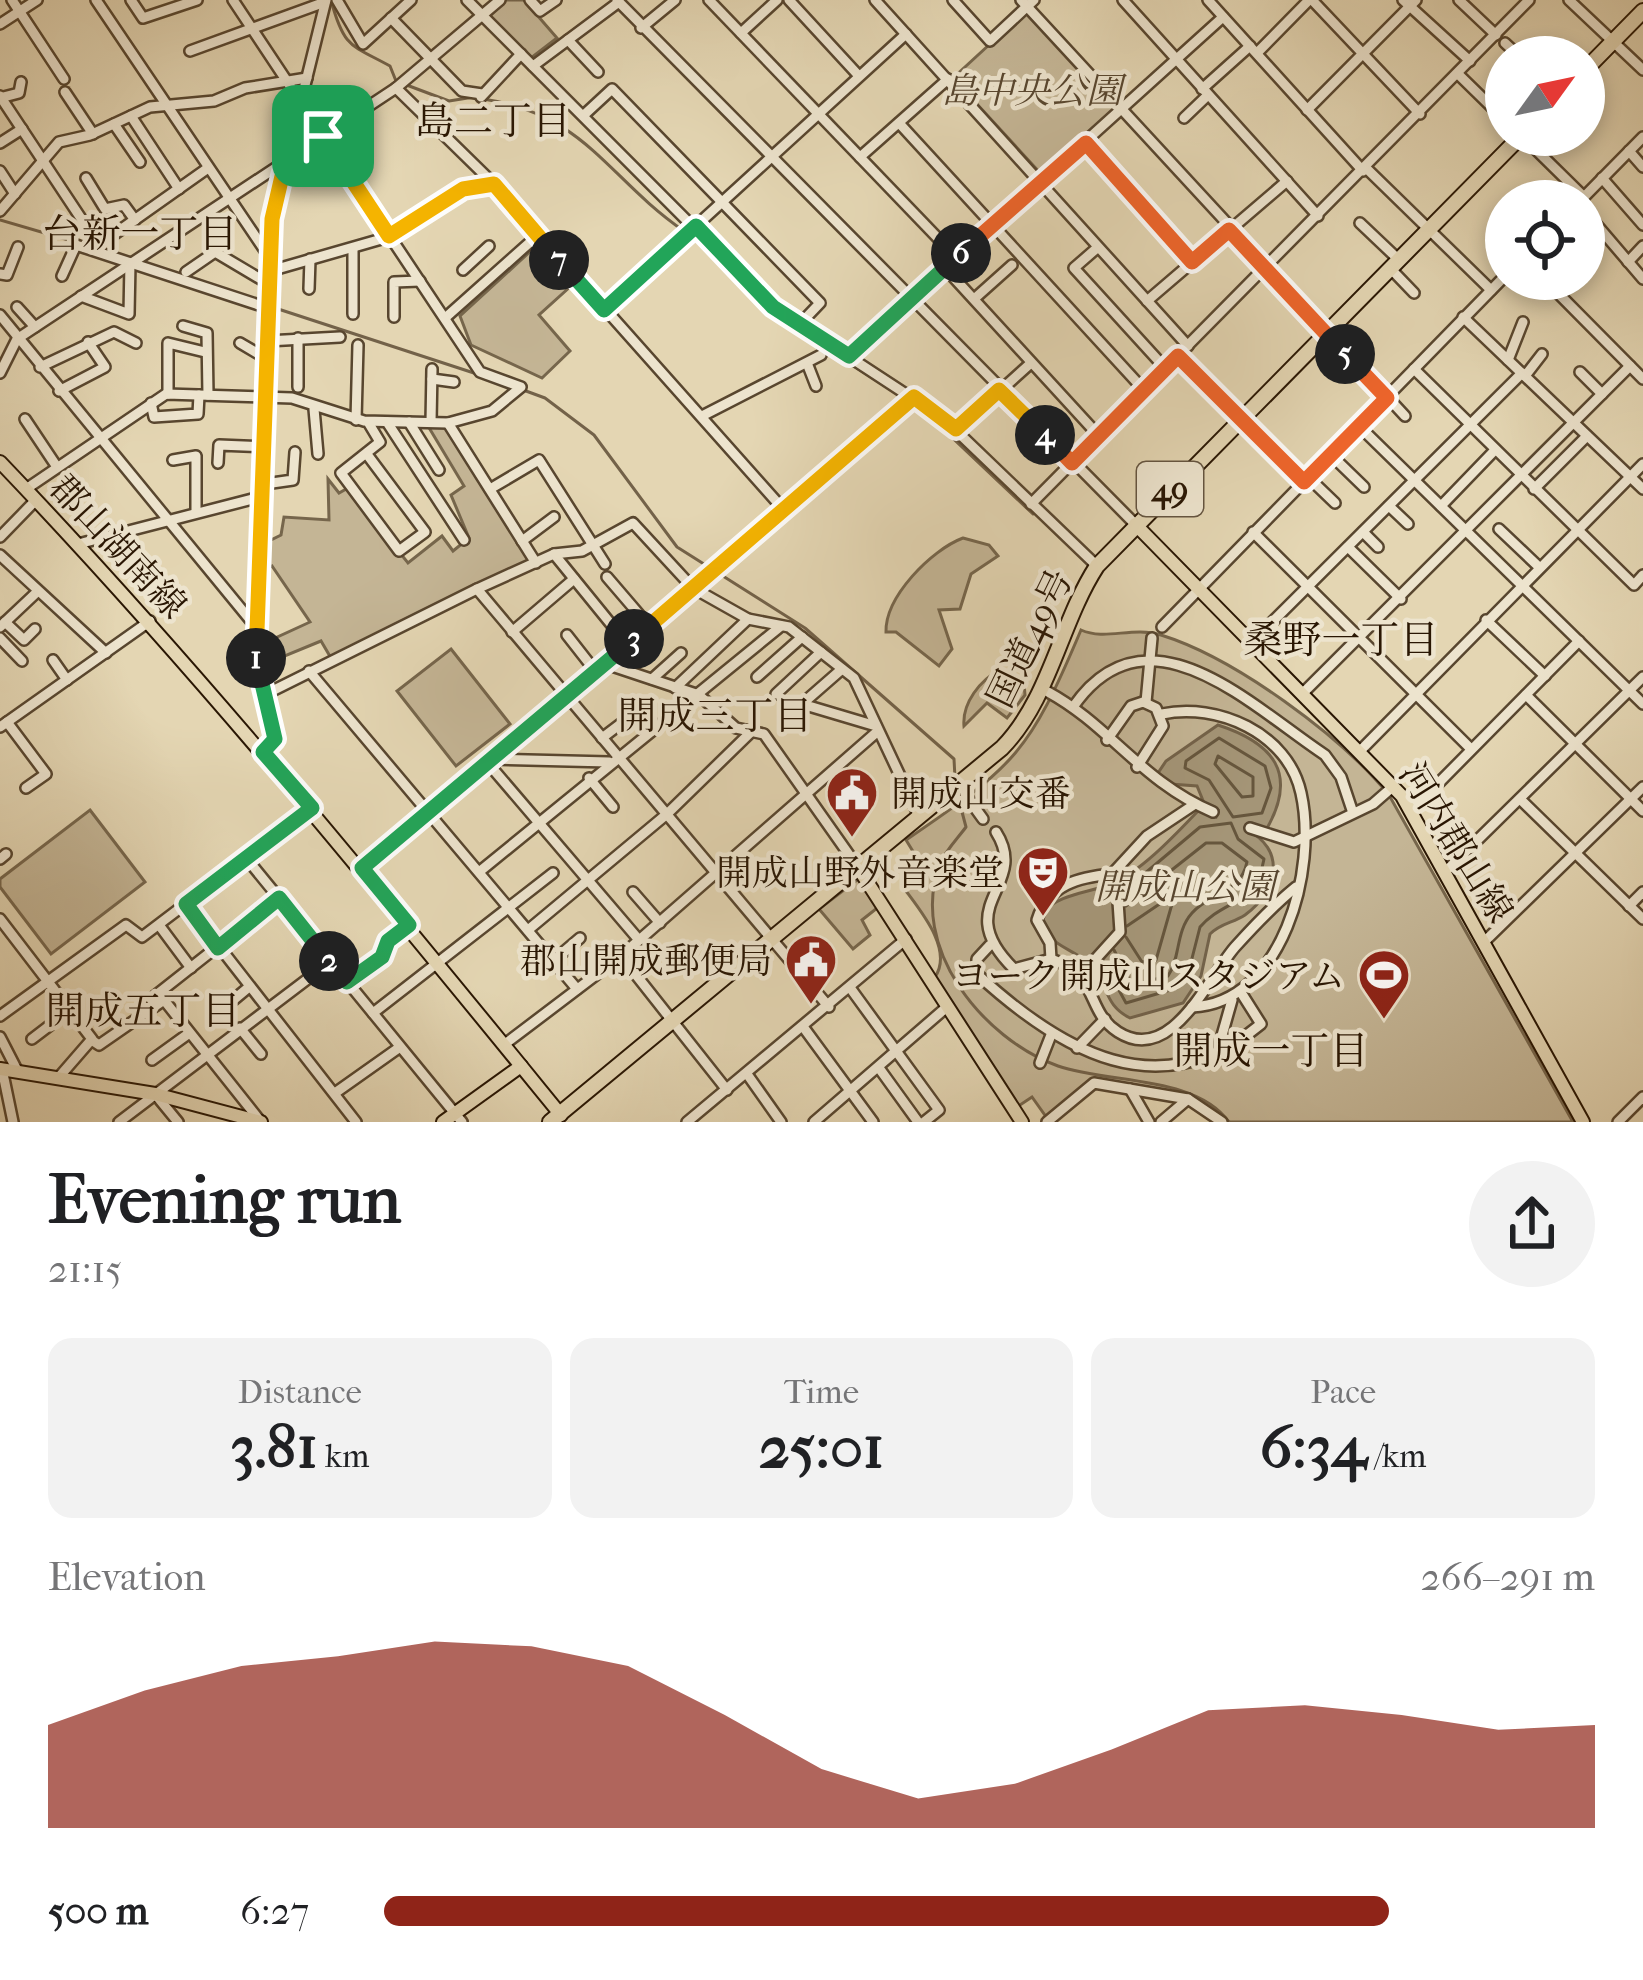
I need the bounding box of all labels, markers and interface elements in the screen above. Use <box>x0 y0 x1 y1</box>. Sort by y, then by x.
north arrow <box>1485 36 1605 156</box>
map controls <box>1485 36 1605 300</box>
park label: 島中央公園 <box>942 70 1127 112</box>
pin <box>272 85 374 187</box>
district label: 島二丁目 <box>415 98 571 144</box>
icon: arrive <box>290 103 356 169</box>
button: locate <box>1485 180 1605 300</box>
district label: 台新一丁目 <box>42 211 238 257</box>
pin: 6 <box>931 223 991 283</box>
pin: 7 <box>529 230 589 290</box>
text: 6 <box>952 233 970 272</box>
text: 7 <box>551 240 567 279</box>
pin: 5 <box>1315 324 1375 384</box>
text: 5 <box>1338 334 1352 373</box>
pin: 4 <box>1015 405 1075 465</box>
text: 4 <box>1035 415 1055 454</box>
road number: 49 <box>1137 462 1203 516</box>
street label: 郡山湖南線 <box>42 467 195 627</box>
street label: 国道49号 <box>979 563 1081 714</box>
pin: 3 <box>604 609 664 669</box>
district label: 桑野一丁目 <box>1243 617 1439 663</box>
text: 3 <box>627 619 641 658</box>
pin: 1 <box>226 628 286 688</box>
text: 1 <box>250 638 262 677</box>
district label: 開成三丁目 <box>617 693 813 739</box>
street label: 河内郡山線 <box>1391 755 1522 930</box>
public building icon: 開成山交番 <box>824 765 880 839</box>
place label: 開成山交番 <box>891 773 1071 815</box>
theatre icon: 開成山野外音楽堂 <box>1015 844 1071 918</box>
place label: 開成山野外音楽堂 <box>716 852 1004 894</box>
park label: 開成山公園 <box>1095 866 1280 908</box>
pin: 2 <box>299 931 359 991</box>
public building icon: 郡山開成郵便局 <box>783 932 839 1006</box>
place label: 郡山開成郵便局 <box>520 940 772 982</box>
text: 2 <box>321 941 337 980</box>
sports icon: ヨーク開成山スタジアム <box>1356 947 1412 1021</box>
place label: ヨーク開成山スタジアム <box>952 955 1345 997</box>
district label: 開成五丁目 <box>45 988 241 1034</box>
district label: 開成一丁目 <box>1173 1028 1369 1074</box>
button: share <box>1469 1161 1595 1287</box>
text: Evening run <box>48 1162 401 1239</box>
text: 21:15 <box>48 1246 122 1292</box>
text: Distance <box>238 1373 362 1412</box>
text: Time <box>784 1373 859 1412</box>
text: Pace <box>1310 1373 1376 1412</box>
text: 3.81 <box>230 1412 318 1483</box>
text: 25:01 <box>759 1412 884 1483</box>
text: 6:34 <box>1260 1412 1367 1483</box>
text: km <box>318 1437 369 1476</box>
text: /km <box>1367 1437 1426 1476</box>
text: Elevation <box>48 1554 206 1600</box>
text: 266–291 m <box>1420 1554 1595 1600</box>
text: 500 m <box>48 1888 149 1934</box>
text: 6:27 <box>240 1888 309 1934</box>

